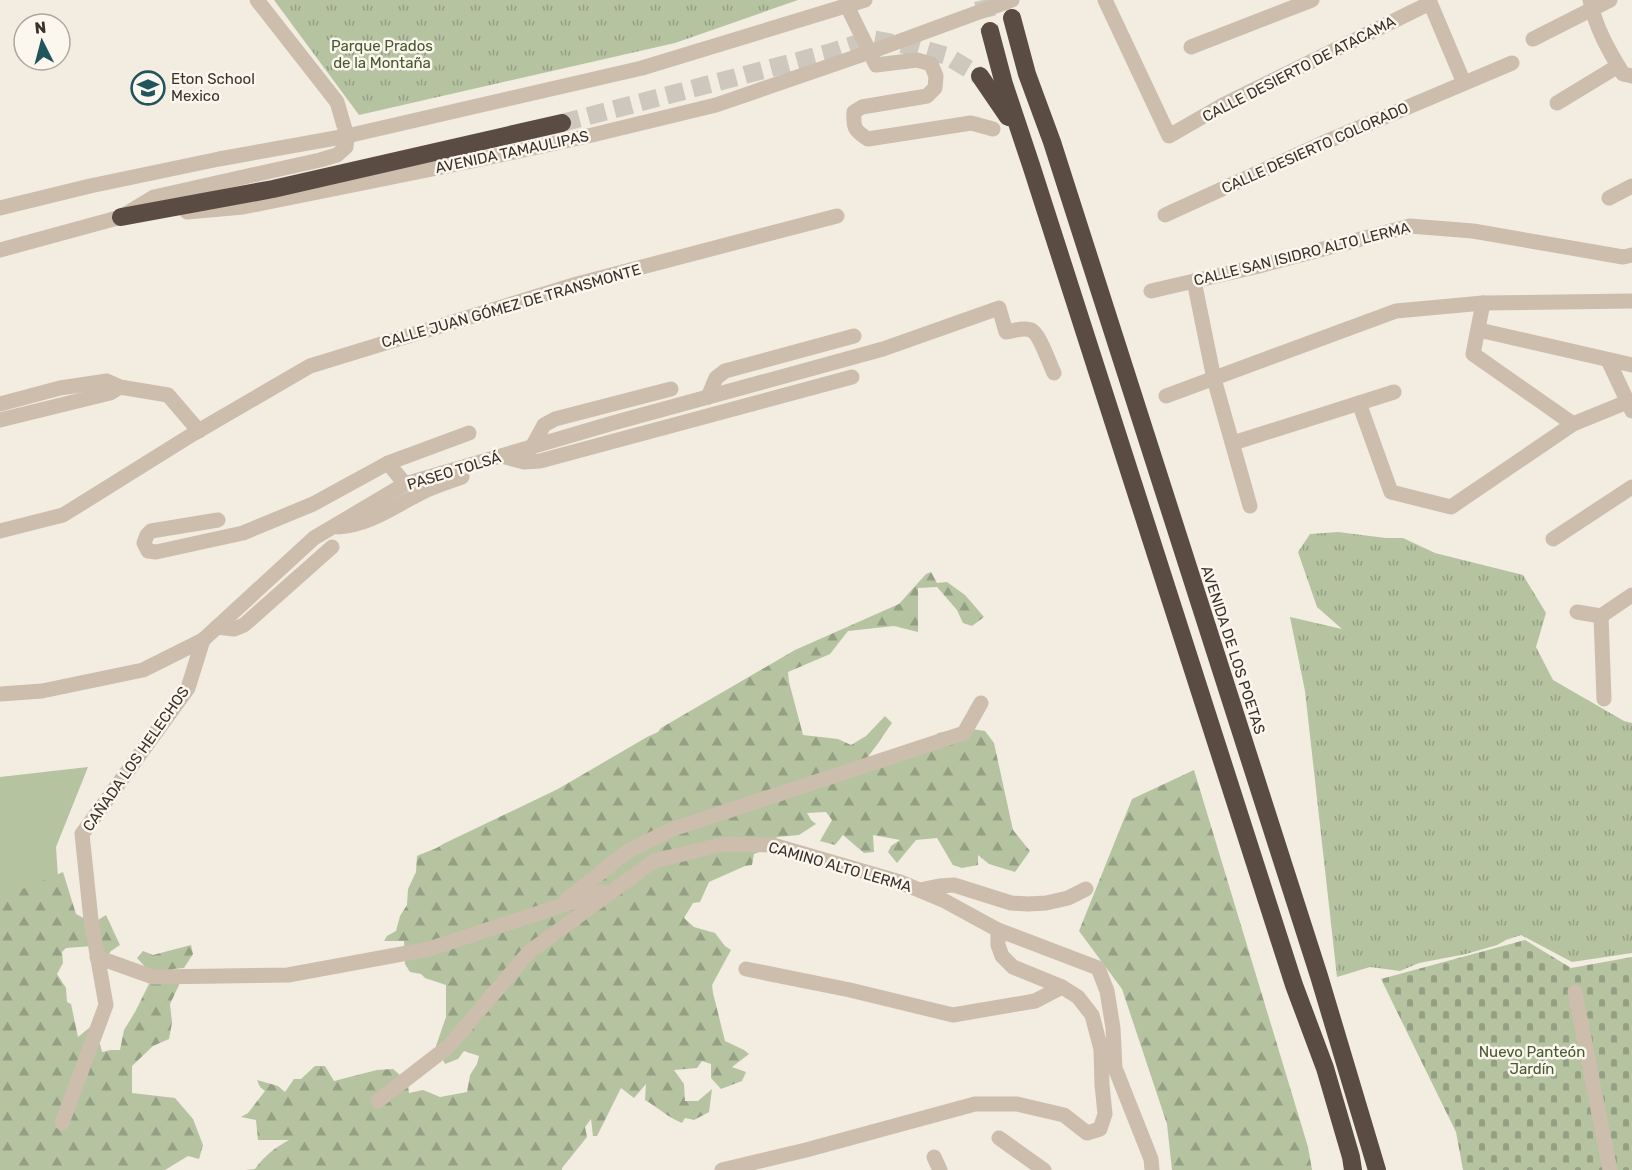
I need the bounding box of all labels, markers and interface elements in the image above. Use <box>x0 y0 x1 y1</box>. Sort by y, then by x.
north arrow <box>12 12 72 72</box>
street label: CALLE DESIERTO DE ATACAMA <box>1199 12 1399 126</box>
text: N <box>34 18 47 38</box>
park label: Parque Prados de la Montaña <box>331 37 433 72</box>
school or university icon: Eton School Mexico <box>130 70 166 106</box>
place label: Eton School Mexico <box>171 70 255 105</box>
street label: CALLE DESIERTO COLORADO <box>1219 99 1411 197</box>
street label: AVENIDA TAMAULIPAS <box>434 127 590 177</box>
street label: CALLE SAN ISIDRO ALTO LERMA <box>1192 218 1412 290</box>
street label: CALLE JUAN GÓMEZ DE TRANSMONTE <box>379 260 643 352</box>
street label: PASEO TOLSÁ <box>405 448 503 494</box>
street label: AVENIDA DE LOS POETAS <box>1197 563 1269 737</box>
street label: CAÑADA LOS HELECHOS <box>79 683 193 835</box>
street label: CAMINO ALTO LERMA <box>766 838 914 896</box>
park label: Nuevo Panteón Jardín <box>1479 1043 1585 1078</box>

